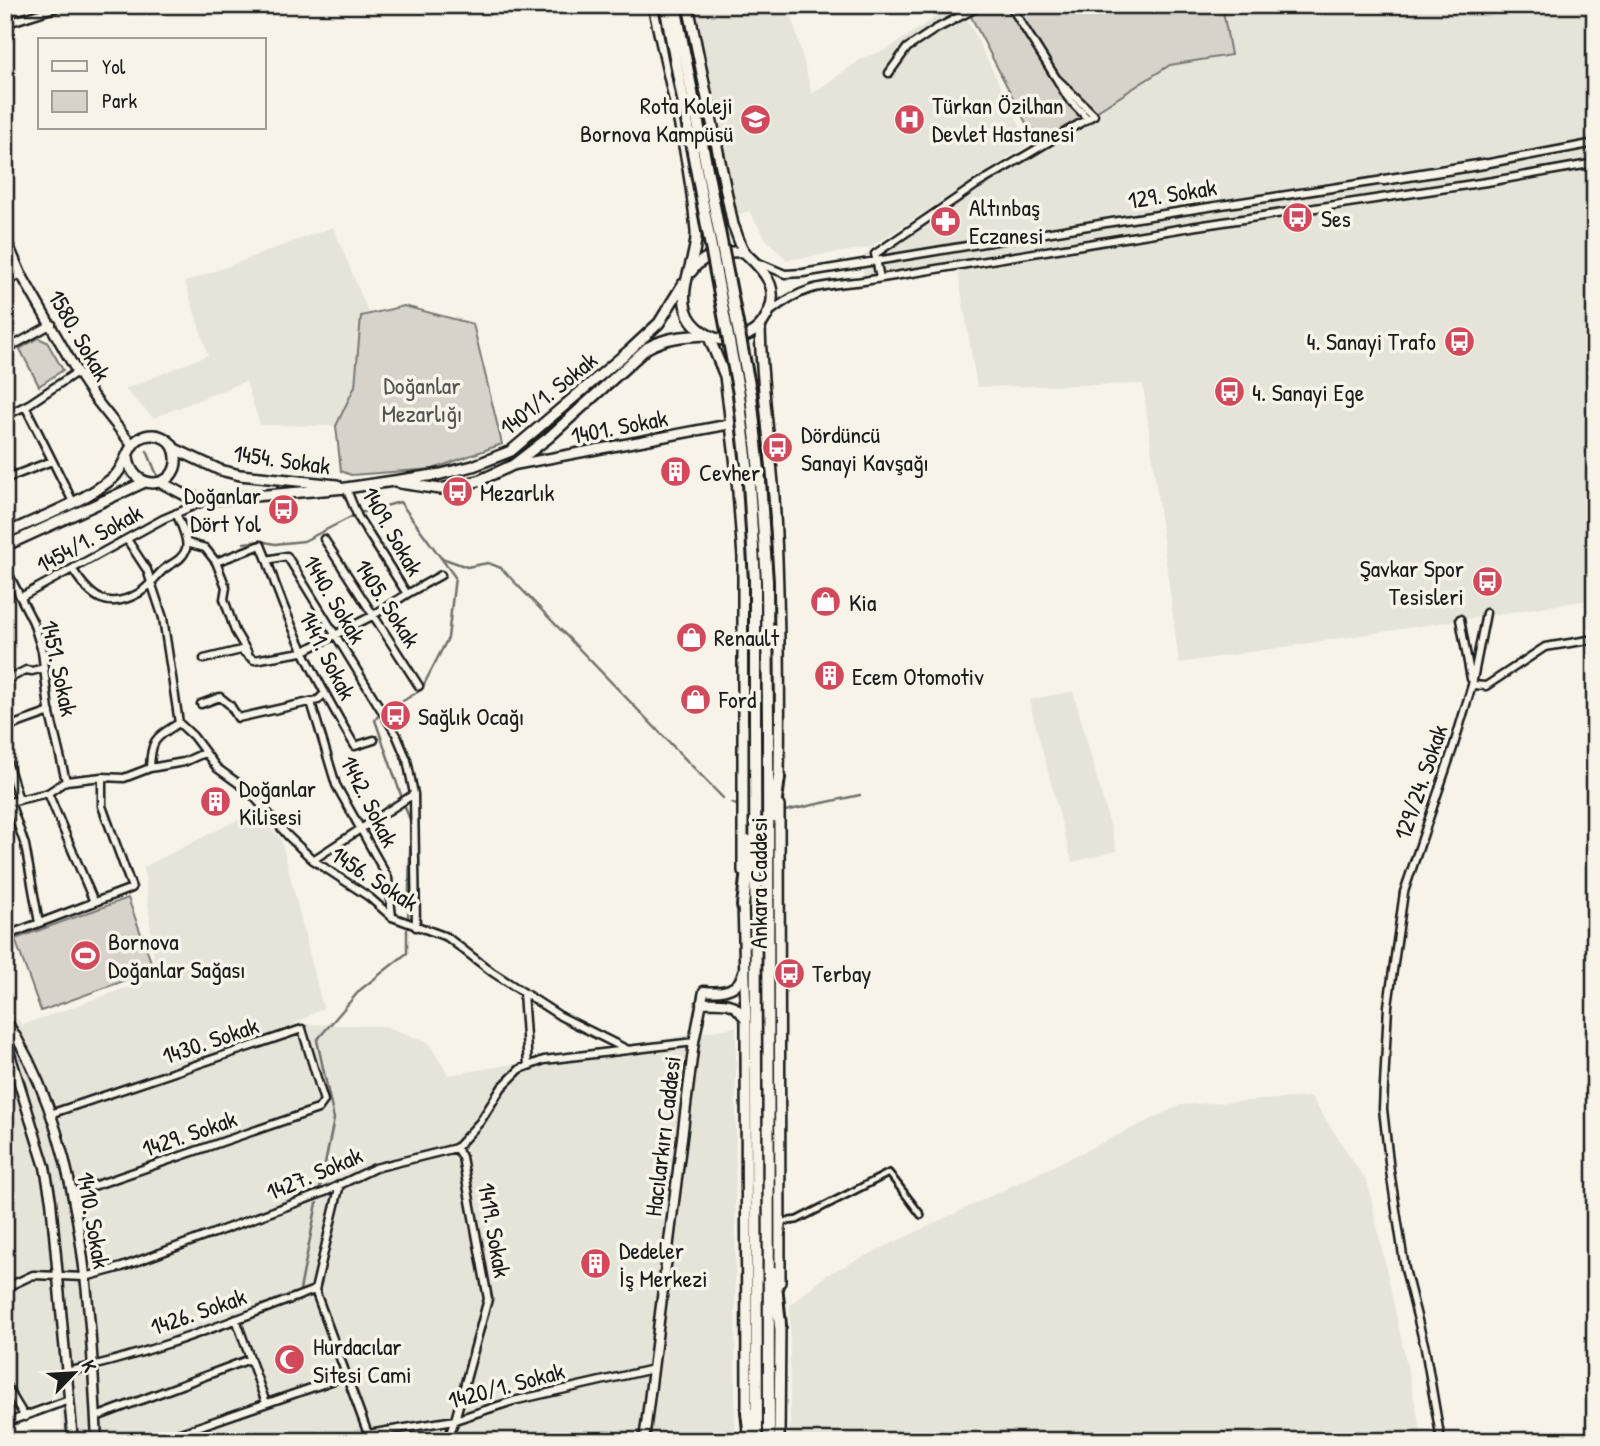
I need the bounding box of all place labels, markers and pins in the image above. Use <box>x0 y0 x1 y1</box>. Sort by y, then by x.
place label: Rota Koleji Bornova Kampüsü <box>580 89 733 149</box>
place label: Türkan Özilhan Devlet Hastanesi <box>932 89 1075 149</box>
school or university icon: Rota Koleji Bornova Kampüsü <box>739 102 773 136</box>
hospital icon: Türkan Özilhan Devlet Hastanesi <box>892 102 926 136</box>
place label: Altınbaş Eczanesi <box>969 191 1044 251</box>
bus stop icon: Ses <box>1281 201 1315 235</box>
place label: Ses <box>1321 202 1351 234</box>
pharmacy icon: Altınbaş Eczanesi <box>929 204 963 238</box>
bus stop icon: 4. Sanayi Trafo <box>1442 324 1476 358</box>
place label: 4. Sanayi Trafo <box>1306 325 1436 357</box>
bus stop icon: 4. Sanayi Ege <box>1212 375 1246 409</box>
place label: 4. Sanayi Ege <box>1252 376 1365 408</box>
place label: Dördüncü Sanayi Kavşağı <box>801 418 929 478</box>
bus stop icon: Dördüncü Sanayi Kavşağı <box>761 431 795 465</box>
building icon: Cevher <box>659 455 693 489</box>
place label: Cevher <box>699 456 760 488</box>
bus stop icon: Mezarlık <box>440 475 474 509</box>
place label: Mezarlık <box>480 476 555 508</box>
place label: Doğanlar Dört Yol <box>184 479 262 539</box>
bus stop icon: Doğanlar Dört Yol <box>267 492 301 526</box>
place label: Şavkar Spor Tesisleri <box>1360 552 1464 612</box>
bus stop icon: Şavkar Spor Tesisleri <box>1470 565 1504 599</box>
shop icon: Kia <box>809 585 843 619</box>
place label: Kia <box>849 586 876 618</box>
shop icon: Renault <box>674 620 708 654</box>
place label: Renault <box>714 621 780 653</box>
building icon: Ecem Otomotiv <box>812 659 846 693</box>
place label: Ecem Otomotiv <box>852 660 984 692</box>
shop icon: Ford <box>679 682 713 716</box>
place label: Ford <box>718 683 756 715</box>
bus stop icon: Sağlık Ocağı <box>378 699 412 733</box>
place label: Sağlık Ocağı <box>418 700 524 732</box>
place label: Doğanlar Kilisesi <box>239 772 316 832</box>
building icon: Doğanlar Kilisesi <box>199 785 233 819</box>
place label: Bornova Doğanlar Sağası <box>108 925 246 985</box>
sports icon: Bornova Doğanlar Sağası <box>68 938 102 972</box>
bus stop icon: Terbay <box>772 956 806 990</box>
place label: Terbay <box>812 957 871 989</box>
place label: Dedeler İş Merkezi <box>619 1234 708 1294</box>
building icon: Dedeler İş Merkezi <box>579 1247 613 1281</box>
place label: Hurdacılar Sitesi Cami <box>313 1330 412 1390</box>
mosque icon: Hurdacılar Sitesi Cami <box>273 1343 307 1377</box>

